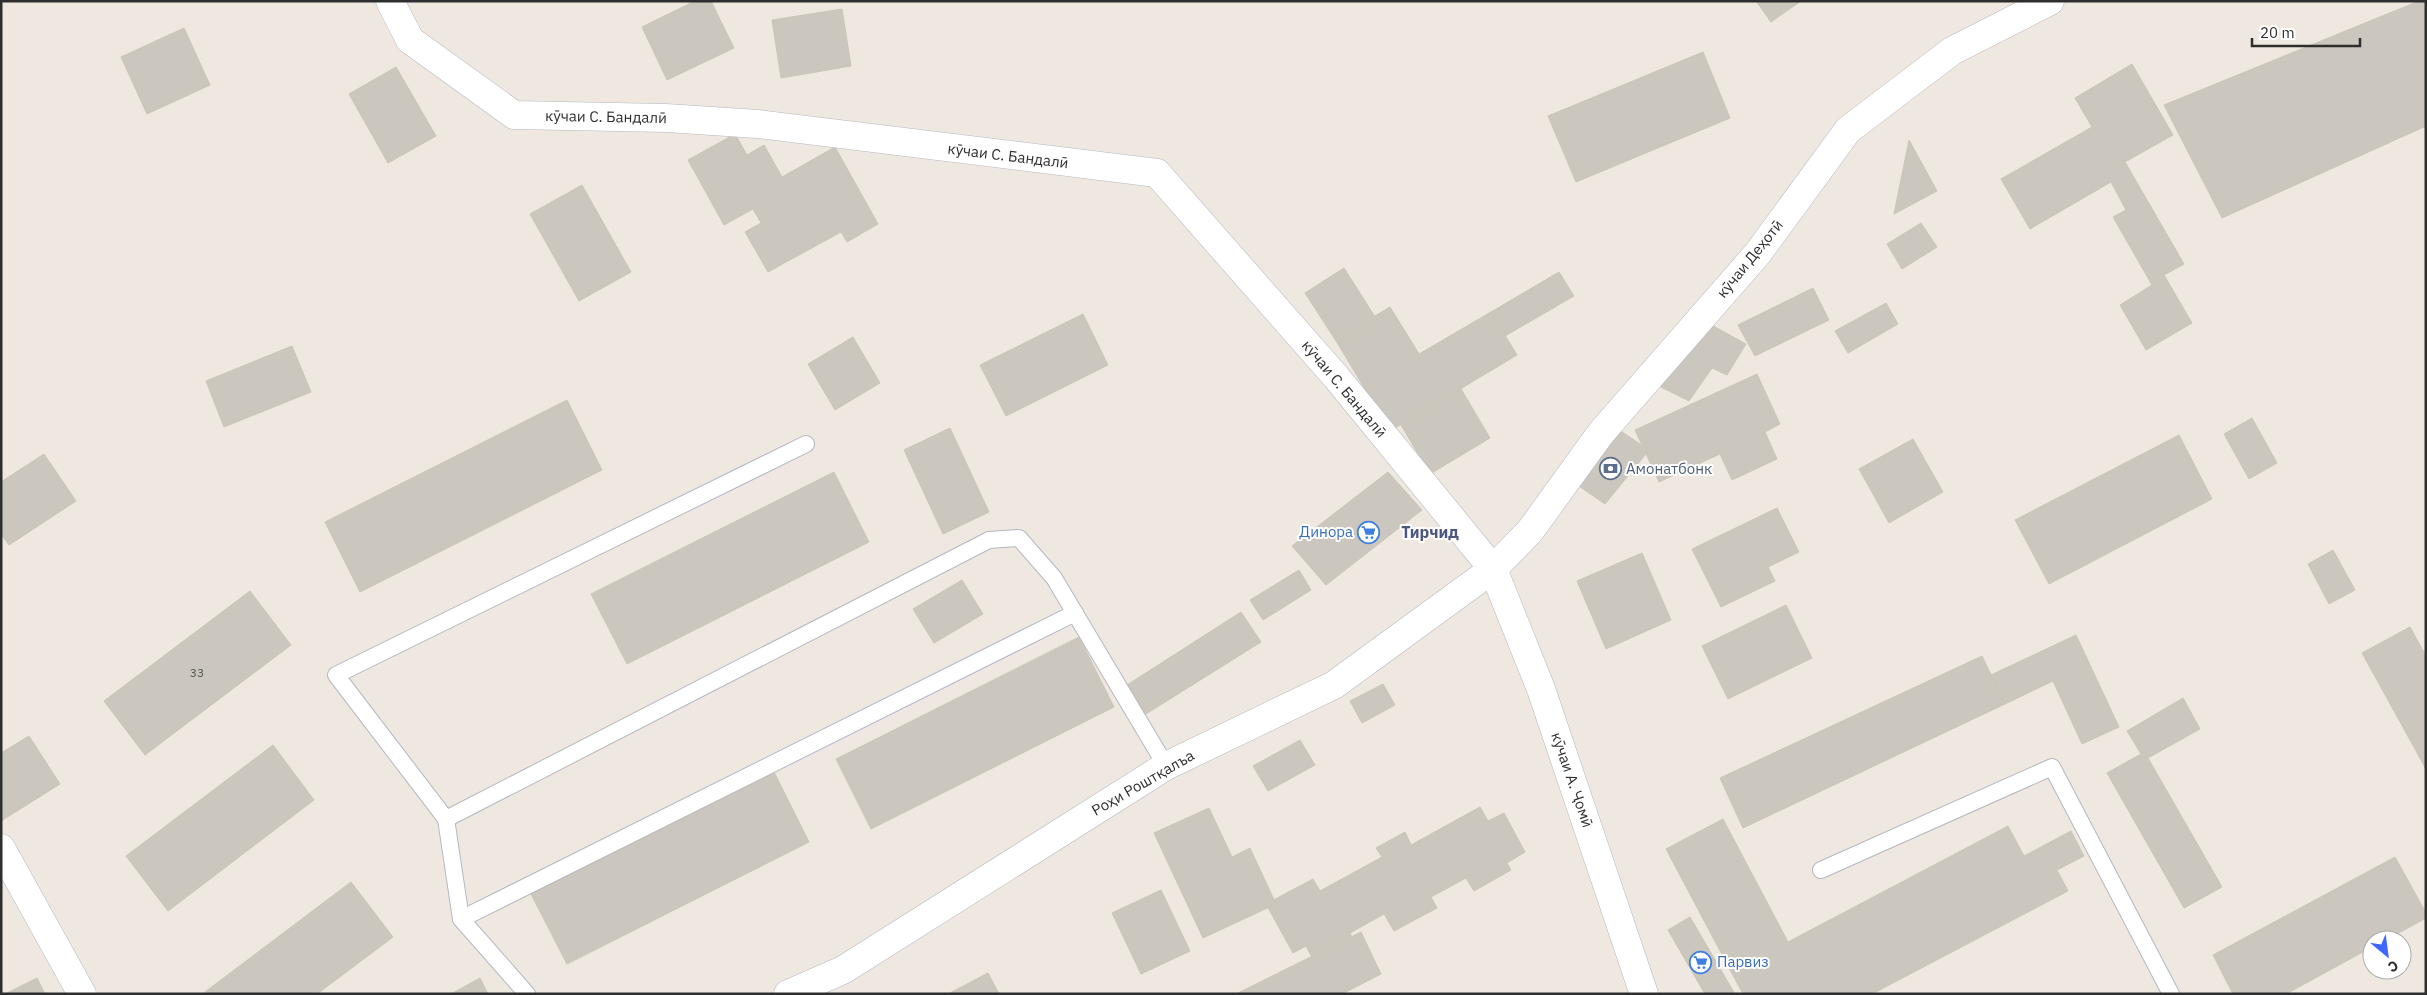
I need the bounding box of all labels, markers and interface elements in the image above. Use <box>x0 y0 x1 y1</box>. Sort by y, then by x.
scale bar <box>2252 15 2360 47</box>
text: 20 m <box>2260 23 2295 42</box>
street label: кӯчаи С. Бандалӣ <box>545 106 667 127</box>
street label: кӯчаи С. Бандалӣ <box>946 139 1070 172</box>
street label: кӯчаи Деҳотӣ <box>1712 216 1787 302</box>
street label: кӯчаи С. Бандалӣ <box>1298 336 1391 441</box>
bank icon: Амонатбонк <box>1598 457 1622 481</box>
place label: Амонатбонк <box>1626 459 1712 478</box>
supermarket icon: Динора <box>1357 520 1381 544</box>
place label: Динора <box>1299 522 1353 541</box>
district label: Тирчид <box>1401 522 1459 542</box>
house number: 33 <box>190 665 204 680</box>
street label: кӯчаи А. Ҷомӣ <box>1547 730 1598 830</box>
street label: Роҳи Роштқалъа <box>1088 745 1197 820</box>
north arrow <box>2362 930 2412 980</box>
supermarket icon: Парвиз <box>1689 950 1713 974</box>
place label: Парвиз <box>1717 952 1769 971</box>
text: С <box>2385 956 2402 976</box>

